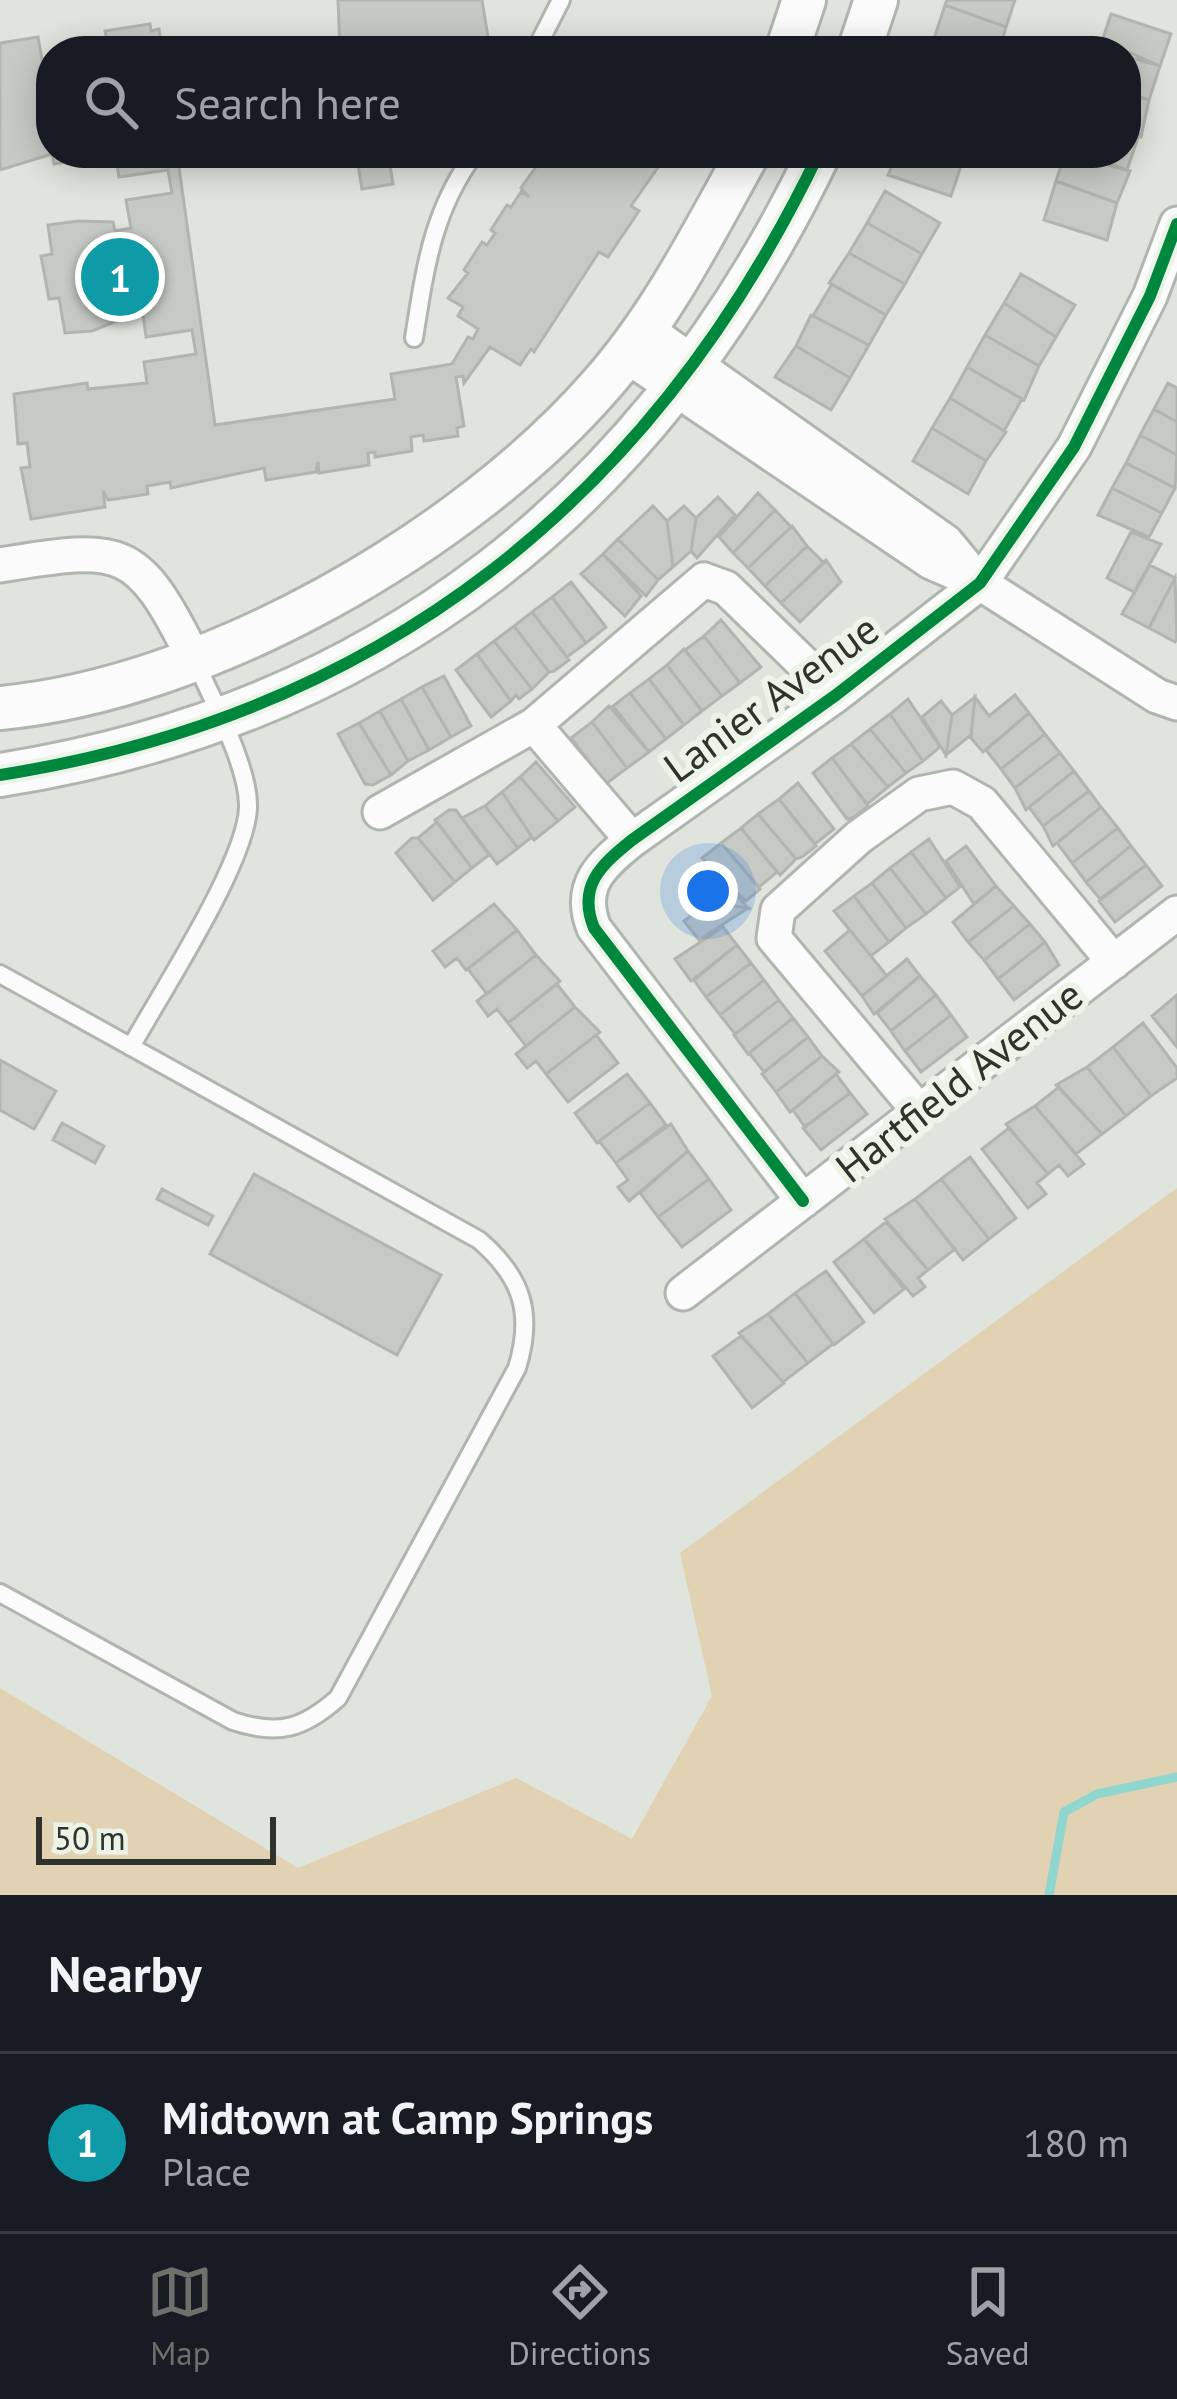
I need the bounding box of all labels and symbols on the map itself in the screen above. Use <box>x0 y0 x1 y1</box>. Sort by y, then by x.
pin: 1 <box>81 232 159 322</box>
street label: Lanier Avenue <box>652 601 889 794</box>
your location <box>678 861 738 921</box>
street label: Hartfield Avenue <box>824 967 1093 1194</box>
scale bar <box>36 1811 276 1864</box>

